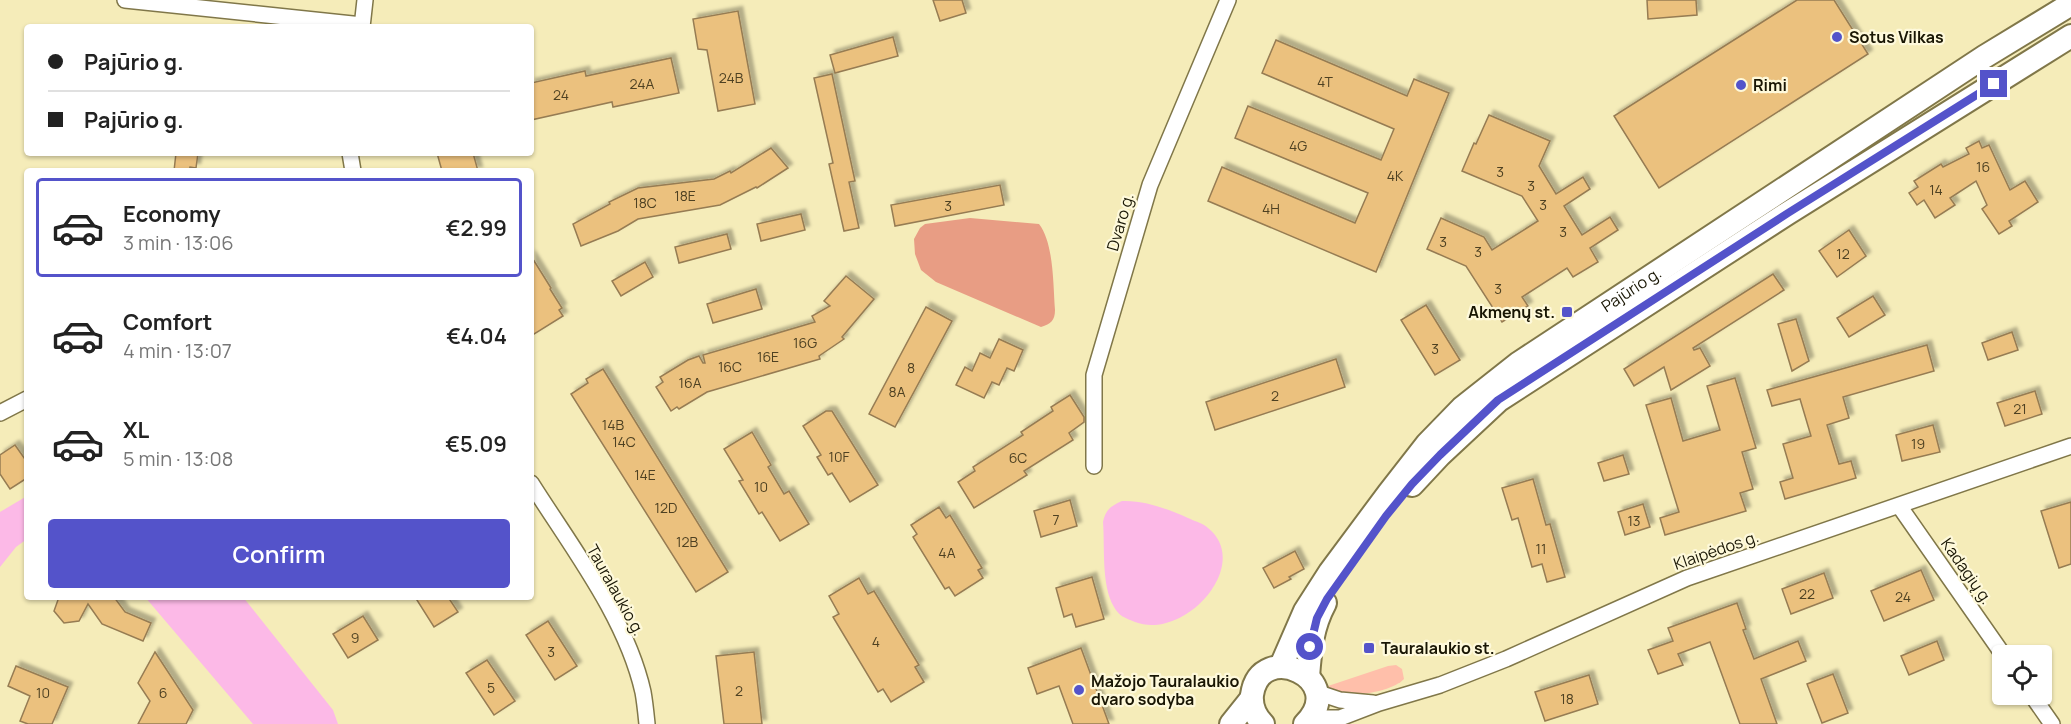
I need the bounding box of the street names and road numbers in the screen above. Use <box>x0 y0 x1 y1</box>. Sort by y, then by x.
street label: Dvaro g. <box>1101 191 1139 253</box>
street label: Pajūrio g. <box>1597 261 1665 317</box>
street label: Klaipėdos g. <box>1670 525 1762 575</box>
street label: Kadagių g. <box>1936 533 1998 609</box>
street label: Tauralaukio g. <box>582 540 650 640</box>

